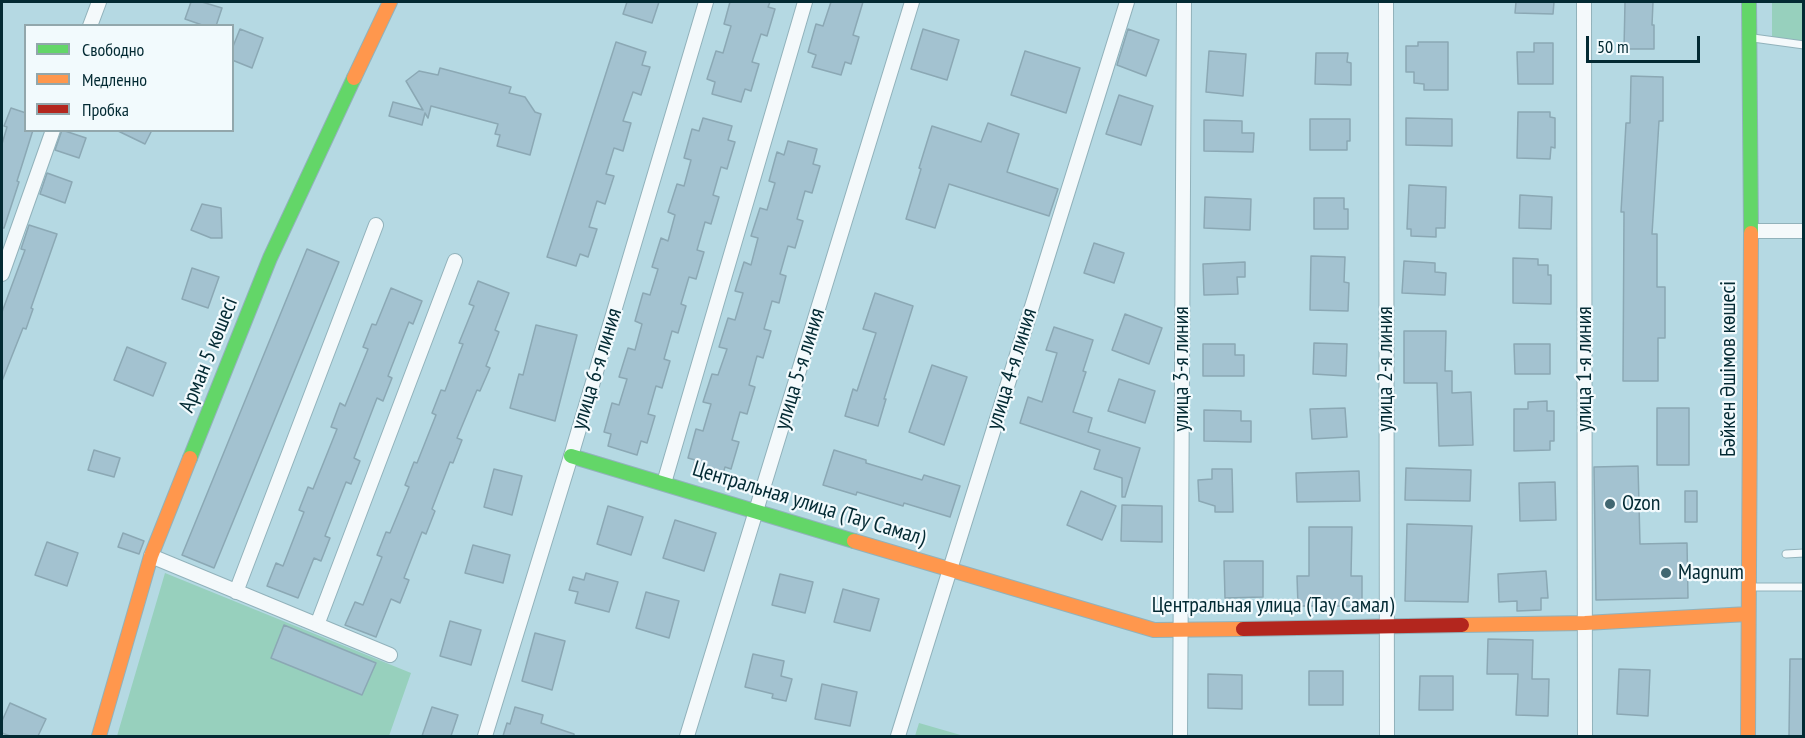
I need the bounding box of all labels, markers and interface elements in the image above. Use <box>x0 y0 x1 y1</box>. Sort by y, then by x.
legend <box>24 24 234 132</box>
scale bar <box>1589 24 1703 62</box>
text: 50 m <box>1597 35 1629 58</box>
text: Свободно <box>82 38 144 61</box>
text: Медленно <box>82 68 147 91</box>
text: Пробка <box>82 98 129 121</box>
street label: Бәйкен Әшімов көшесі <box>1716 281 1742 457</box>
street label: Арман 5 көшесі <box>174 294 244 416</box>
street label: улица 6-я линия <box>566 305 628 433</box>
street label: улица 5-я линия <box>769 305 831 433</box>
street label: улица 4-я линия <box>981 305 1043 433</box>
street label: улица 3-я линия <box>1169 306 1195 432</box>
street label: улица 2-я линия <box>1373 306 1399 432</box>
street label: улица 1-я линия <box>1572 306 1598 432</box>
street label: Центральная улица (Тау Самал) <box>689 456 929 552</box>
place label: Ozon <box>1622 491 1661 517</box>
marker: Ozon <box>1603 497 1617 511</box>
place label: Magnum <box>1678 560 1744 586</box>
marker: Magnum <box>1659 566 1673 580</box>
street label: Центральная улица (Тау Самал) <box>1152 593 1394 619</box>

